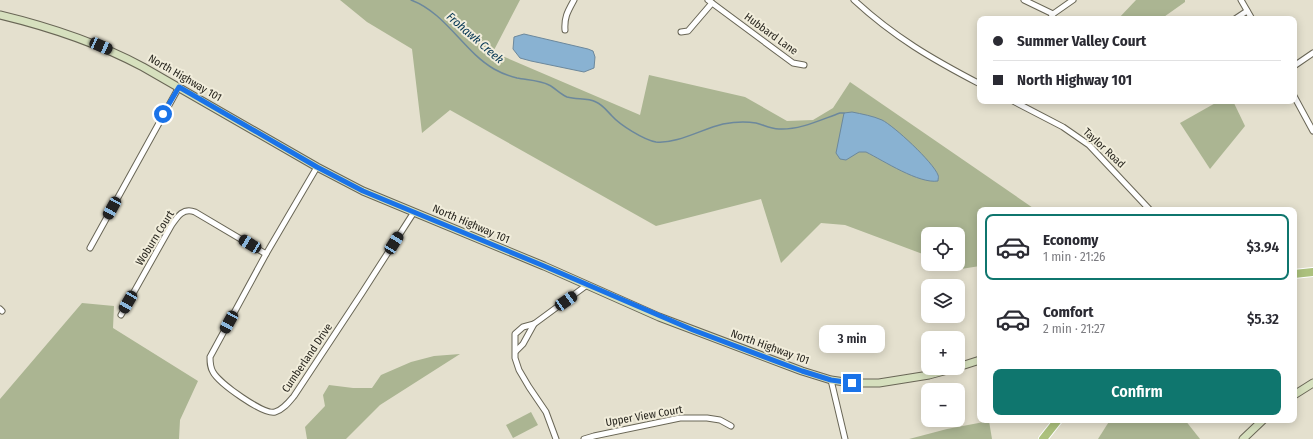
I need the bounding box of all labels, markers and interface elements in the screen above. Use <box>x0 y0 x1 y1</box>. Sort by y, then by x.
water label: Frohawk Creek <box>444 9 506 67</box>
street label: Hubbard Lane <box>742 10 800 58</box>
text: Summer Valley Court <box>1017 32 1146 50</box>
car <box>88 36 114 56</box>
street label: North Highway 101 <box>146 52 224 104</box>
text: North Highway 101 <box>1017 71 1132 89</box>
route start <box>154 105 172 123</box>
street label: Taylor Road <box>1080 125 1128 171</box>
car <box>101 195 123 221</box>
street label: North Highway 101 <box>430 202 512 246</box>
street label: Woburn Court <box>133 208 177 268</box>
map controls <box>921 227 965 427</box>
button: locate <box>921 227 965 271</box>
icon: car <box>995 229 1031 265</box>
car <box>383 230 405 256</box>
text: Economy <box>1043 231 1098 249</box>
car <box>237 233 263 255</box>
text: $3.94 <box>1246 238 1279 256</box>
text: 1 min · 21:26 <box>1043 249 1106 264</box>
button: layers <box>921 279 965 323</box>
car <box>117 289 139 315</box>
car <box>553 289 579 313</box>
icon: car <box>995 301 1031 337</box>
text: Comfort <box>1043 303 1094 321</box>
car <box>218 309 240 335</box>
text: $5.32 <box>1247 310 1279 328</box>
street label: Cumberland Drive <box>279 321 335 395</box>
text: 2 min · 21:27 <box>1043 321 1105 336</box>
callout: 3 min <box>819 325 885 353</box>
street label: North Highway 101 <box>729 327 811 367</box>
text: 3 min <box>838 331 867 346</box>
button: + <box>921 331 965 375</box>
button: Confirm <box>993 369 1281 415</box>
route end <box>843 374 861 392</box>
button: − <box>921 383 965 427</box>
street label: Upper View Court <box>604 403 684 429</box>

